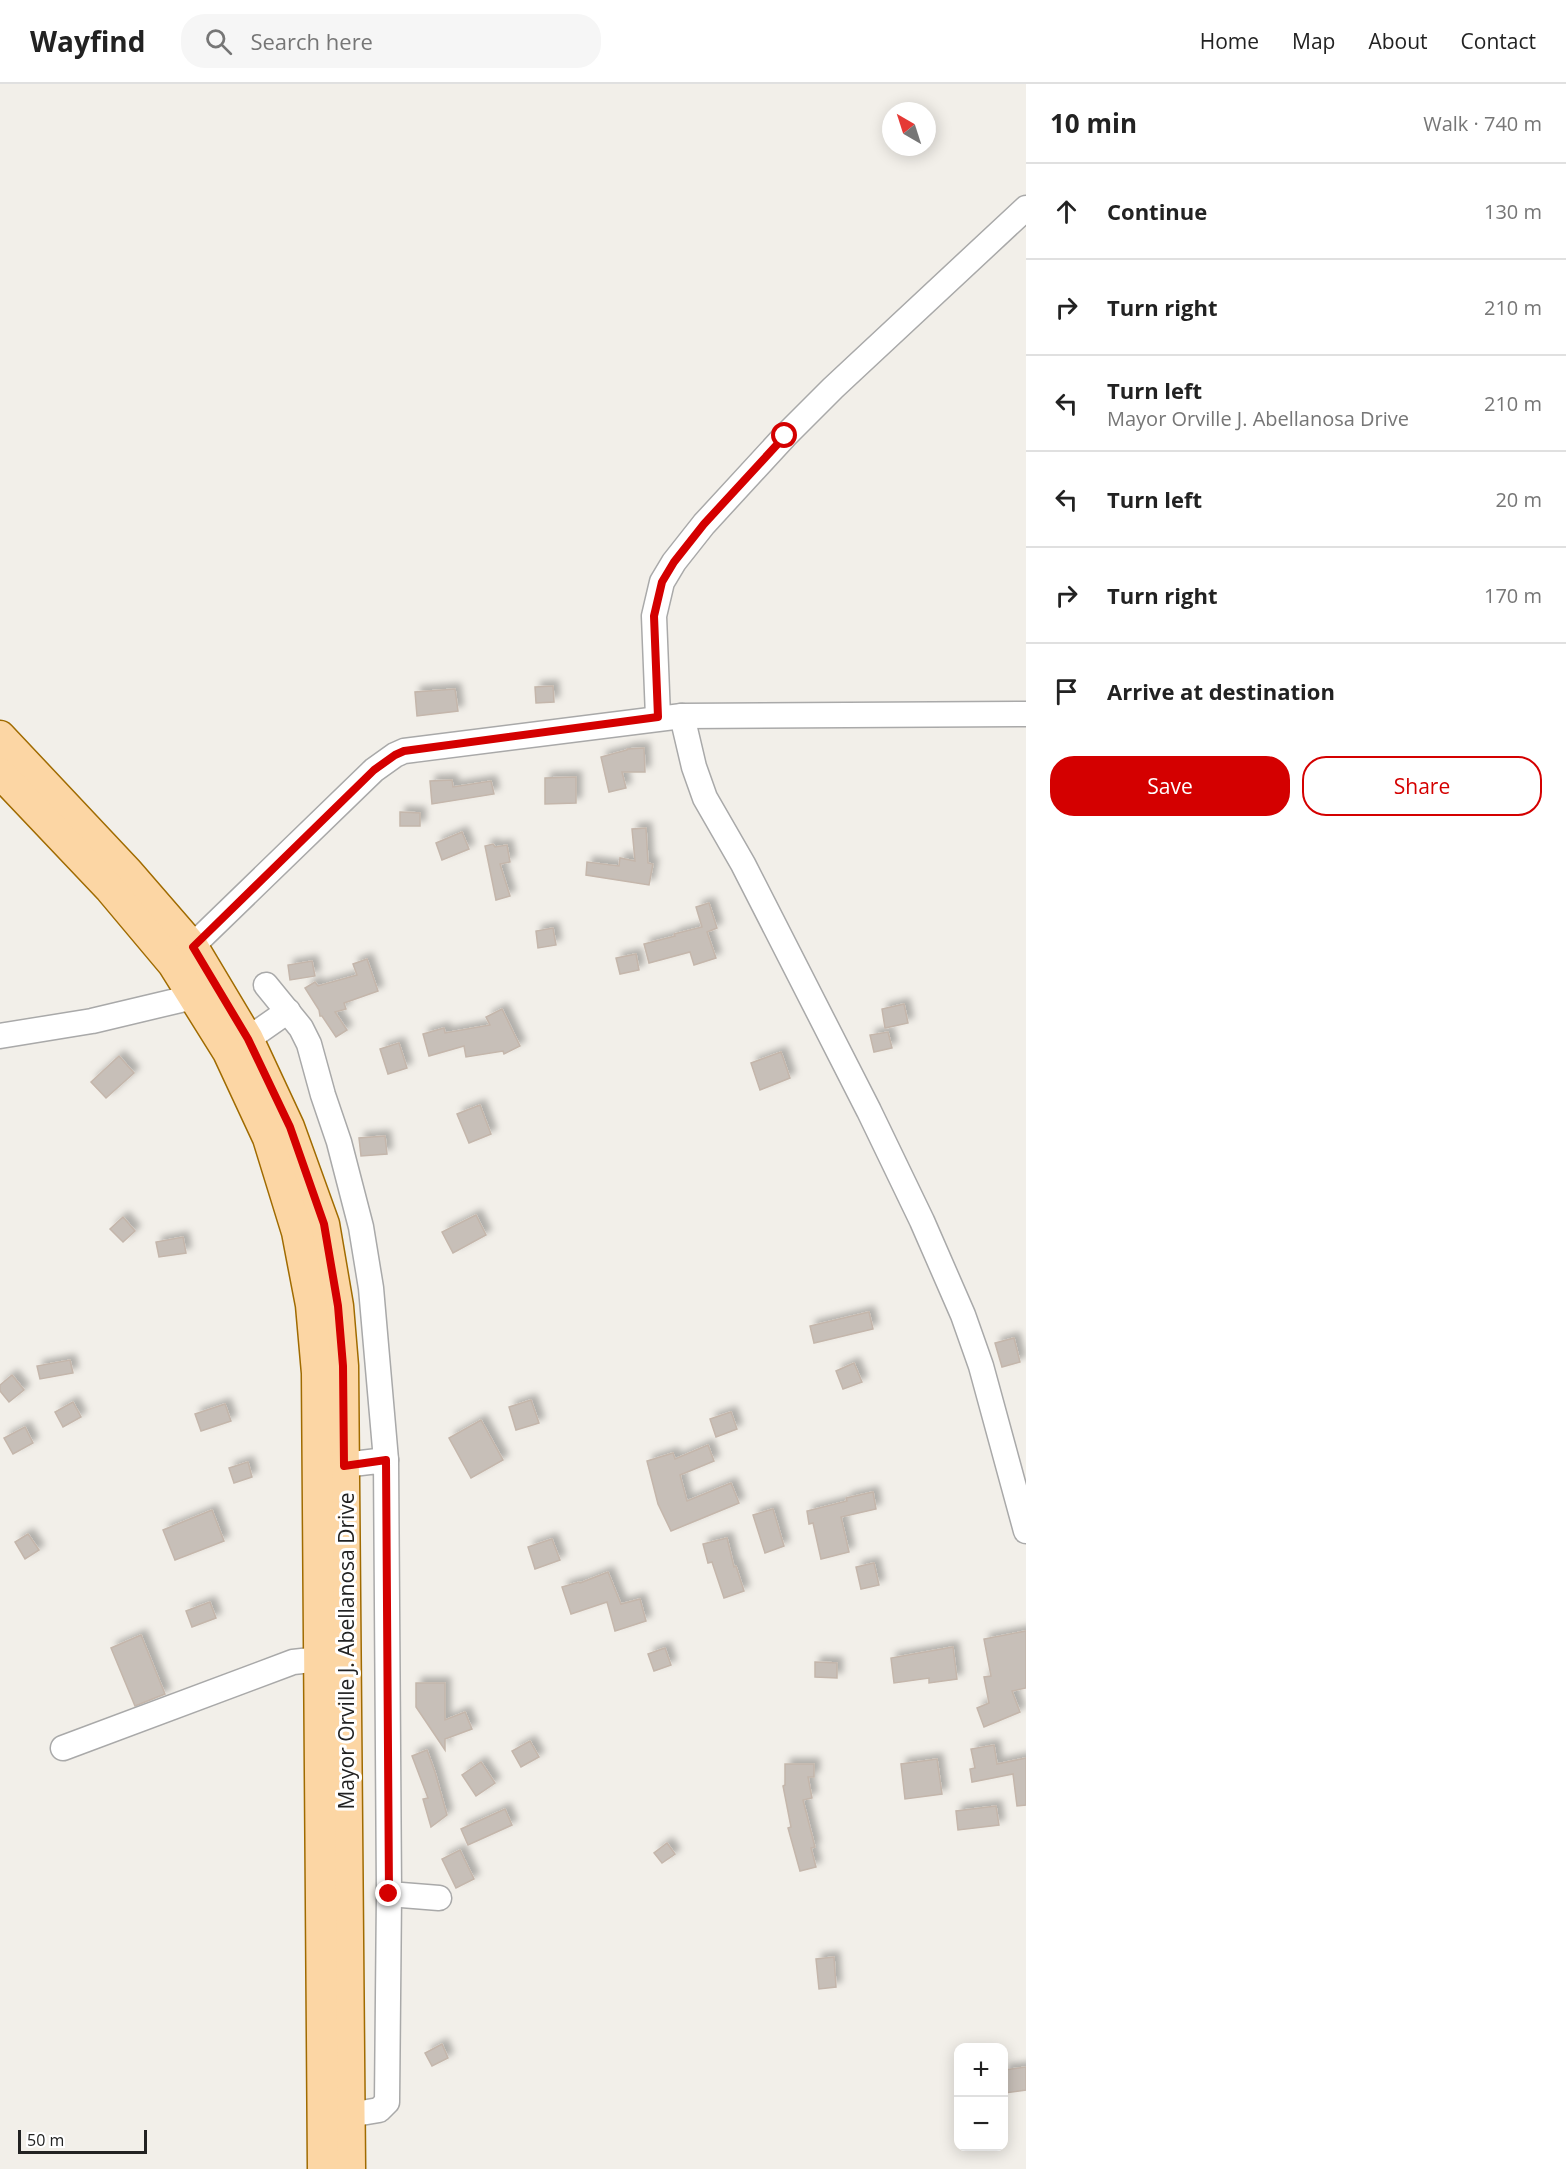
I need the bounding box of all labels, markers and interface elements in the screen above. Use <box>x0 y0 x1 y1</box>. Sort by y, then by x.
search box <box>181 14 601 68</box>
text: Wayfind <box>30 22 145 60</box>
icon: search <box>202 25 235 58</box>
text: Search here <box>250 26 373 56</box>
text: Home <box>1200 27 1259 55</box>
text: Map <box>1292 27 1335 55</box>
text: About <box>1368 27 1428 55</box>
text: Contact <box>1461 27 1536 55</box>
north arrow <box>882 102 936 156</box>
text: 10 min <box>1050 105 1137 141</box>
text: Walk · 740 m <box>1423 110 1542 137</box>
icon: ahead <box>1050 195 1083 228</box>
text: Continue <box>1107 196 1207 226</box>
text: 130 m <box>1484 198 1542 225</box>
icon: right <box>1050 291 1083 324</box>
text: Turn right <box>1107 292 1218 322</box>
text: 210 m <box>1484 294 1542 321</box>
text: Turn left <box>1107 375 1202 405</box>
icon: left <box>1050 387 1083 420</box>
text: 210 m <box>1484 390 1542 417</box>
text: Mayor Orville J. Abellanosa Drive <box>1107 405 1409 432</box>
route start <box>771 422 797 448</box>
icon: left <box>1050 483 1083 516</box>
text: Turn left <box>1107 484 1202 514</box>
text: 20 m <box>1495 486 1542 513</box>
icon: right <box>1050 579 1083 612</box>
text: Turn right <box>1107 580 1218 610</box>
text: 170 m <box>1484 582 1542 609</box>
icon: arrive <box>1050 675 1083 708</box>
text: Arrive at destination <box>1107 676 1335 706</box>
button: Save <box>1050 756 1290 816</box>
button: Share <box>1302 756 1542 816</box>
street label: Mayor Orville J. Abellanosa Drive <box>332 1492 360 1810</box>
route end <box>375 1880 401 1906</box>
map controls <box>954 2043 1008 2151</box>
button: + <box>954 2043 1008 2097</box>
button: − <box>954 2097 1008 2151</box>
scale bar <box>18 2127 147 2154</box>
text: 50 m <box>27 2129 64 2151</box>

